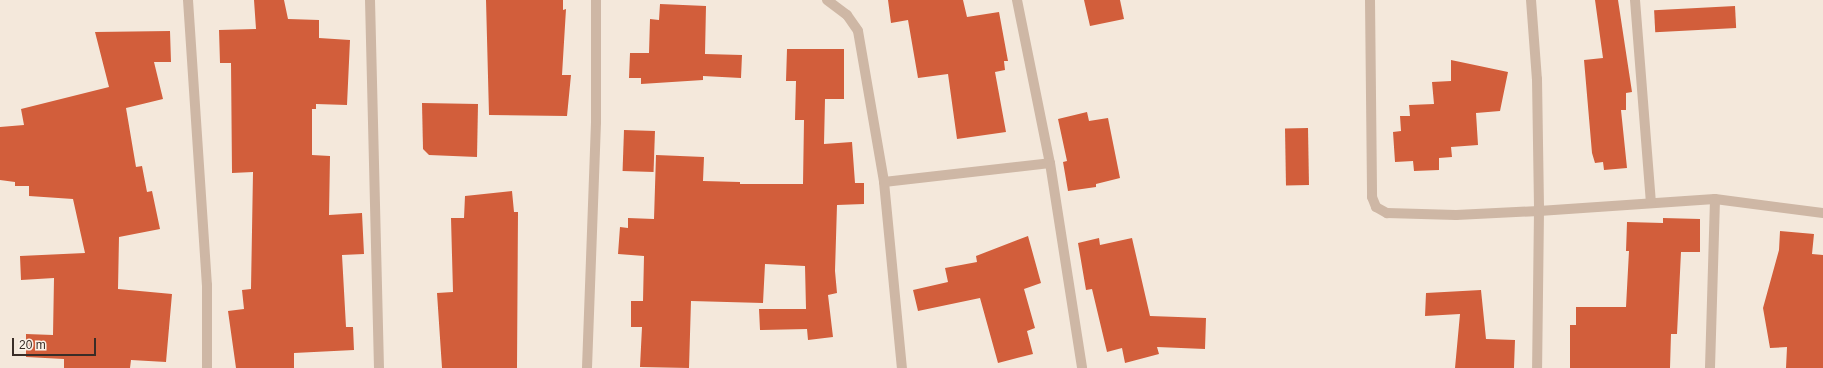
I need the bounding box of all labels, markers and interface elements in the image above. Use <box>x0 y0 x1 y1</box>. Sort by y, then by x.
scale bar <box>14 330 98 356</box>
text: 20 m <box>19 338 46 352</box>

